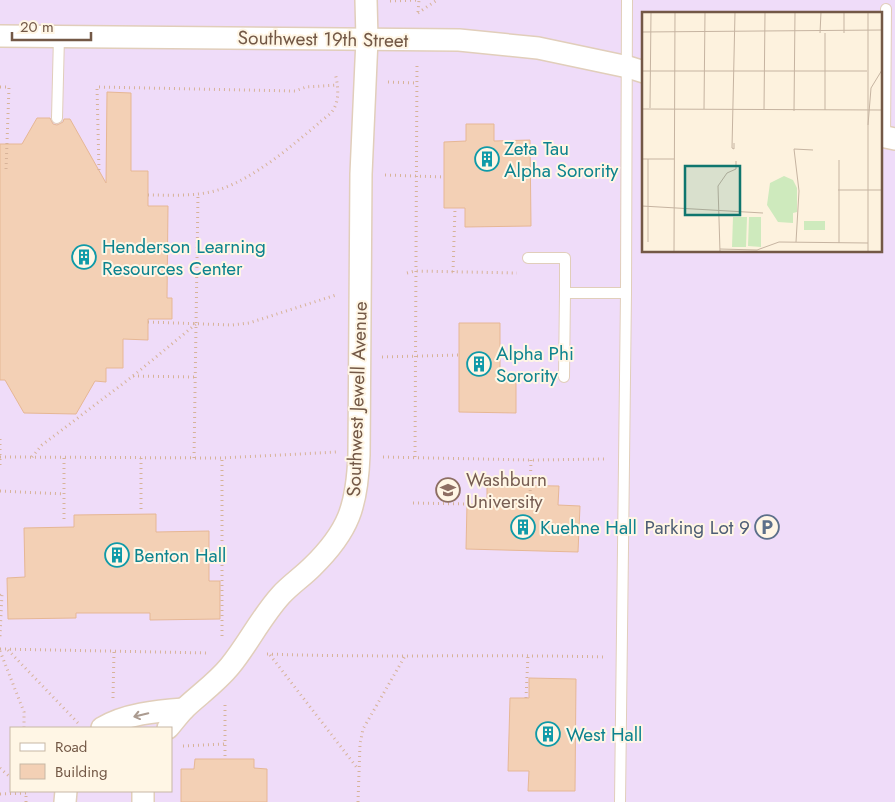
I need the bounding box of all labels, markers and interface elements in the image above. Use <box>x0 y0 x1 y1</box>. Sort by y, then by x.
scale bar <box>12 10 91 42</box>
inset map <box>642 12 882 252</box>
text: 20 m <box>20 16 54 38</box>
street label: Southwest 19th Street <box>237 24 409 54</box>
place label: Zeta Tau Alpha Sorority <box>504 135 619 184</box>
building icon: Zeta Tau Alpha Sorority <box>474 146 500 172</box>
place label: Henderson Learning Resources Center <box>102 233 266 282</box>
building icon: Henderson Learning Resources Center <box>71 244 97 270</box>
street label: Southwest Jewell Avenue <box>340 301 374 497</box>
place label: Alpha Phi Sorority <box>496 340 574 389</box>
building icon: Alpha Phi Sorority <box>466 351 492 377</box>
place label: Washburn University <box>466 466 547 515</box>
school or university icon: Washburn University <box>435 477 461 503</box>
building icon: Kuehne Hall <box>510 514 536 540</box>
place label: Kuehne Hall <box>540 514 637 541</box>
place label: Parking Lot 9 <box>645 514 750 541</box>
parking icon: Parking Lot 9 <box>754 514 780 540</box>
building icon: Benton Hall <box>104 542 130 568</box>
place label: Benton Hall <box>134 542 226 569</box>
one-way arrow <box>134 711 150 720</box>
building icon: West Hall <box>535 721 561 747</box>
place label: West Hall <box>566 721 642 748</box>
legend <box>10 727 172 792</box>
text: Road <box>55 736 87 758</box>
text: Building <box>55 761 107 783</box>

